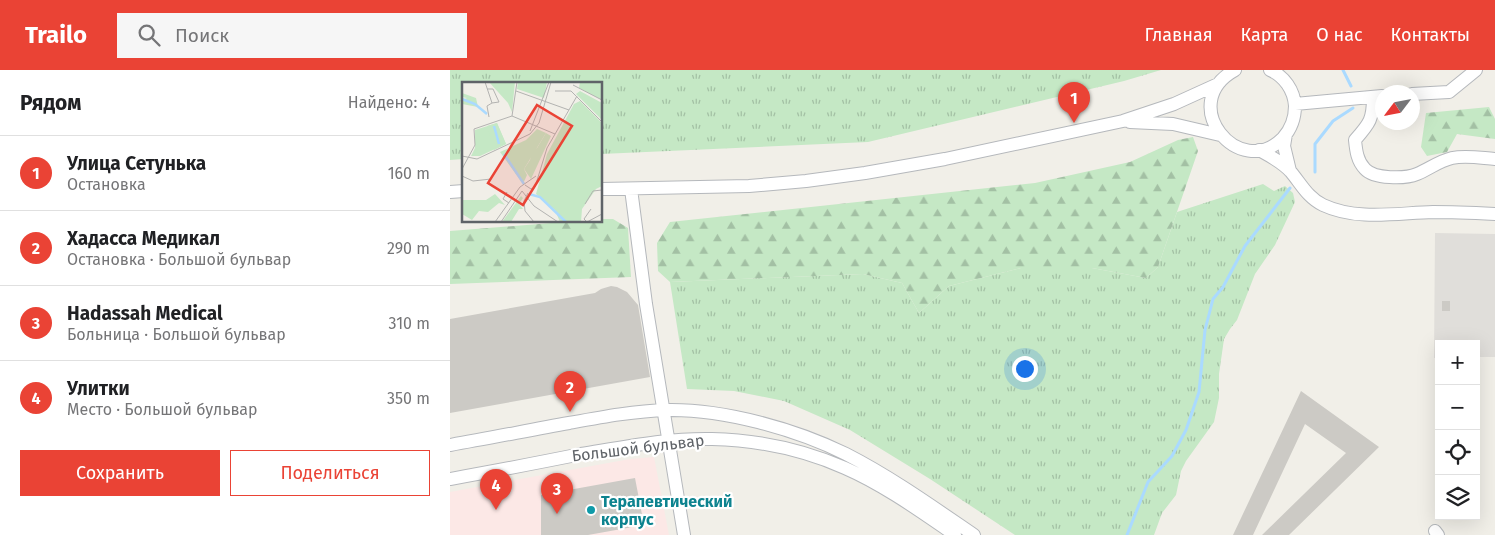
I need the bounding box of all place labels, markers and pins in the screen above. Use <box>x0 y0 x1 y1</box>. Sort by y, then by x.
pin: 1 <box>1058 82 1090 123</box>
pin: 2 <box>554 371 586 412</box>
pin: 4 <box>480 469 512 510</box>
pin: 3 <box>541 473 573 514</box>
place label: Терапевтический корпус <box>601 492 733 529</box>
marker: Терапевтический корпус <box>585 504 597 516</box>

